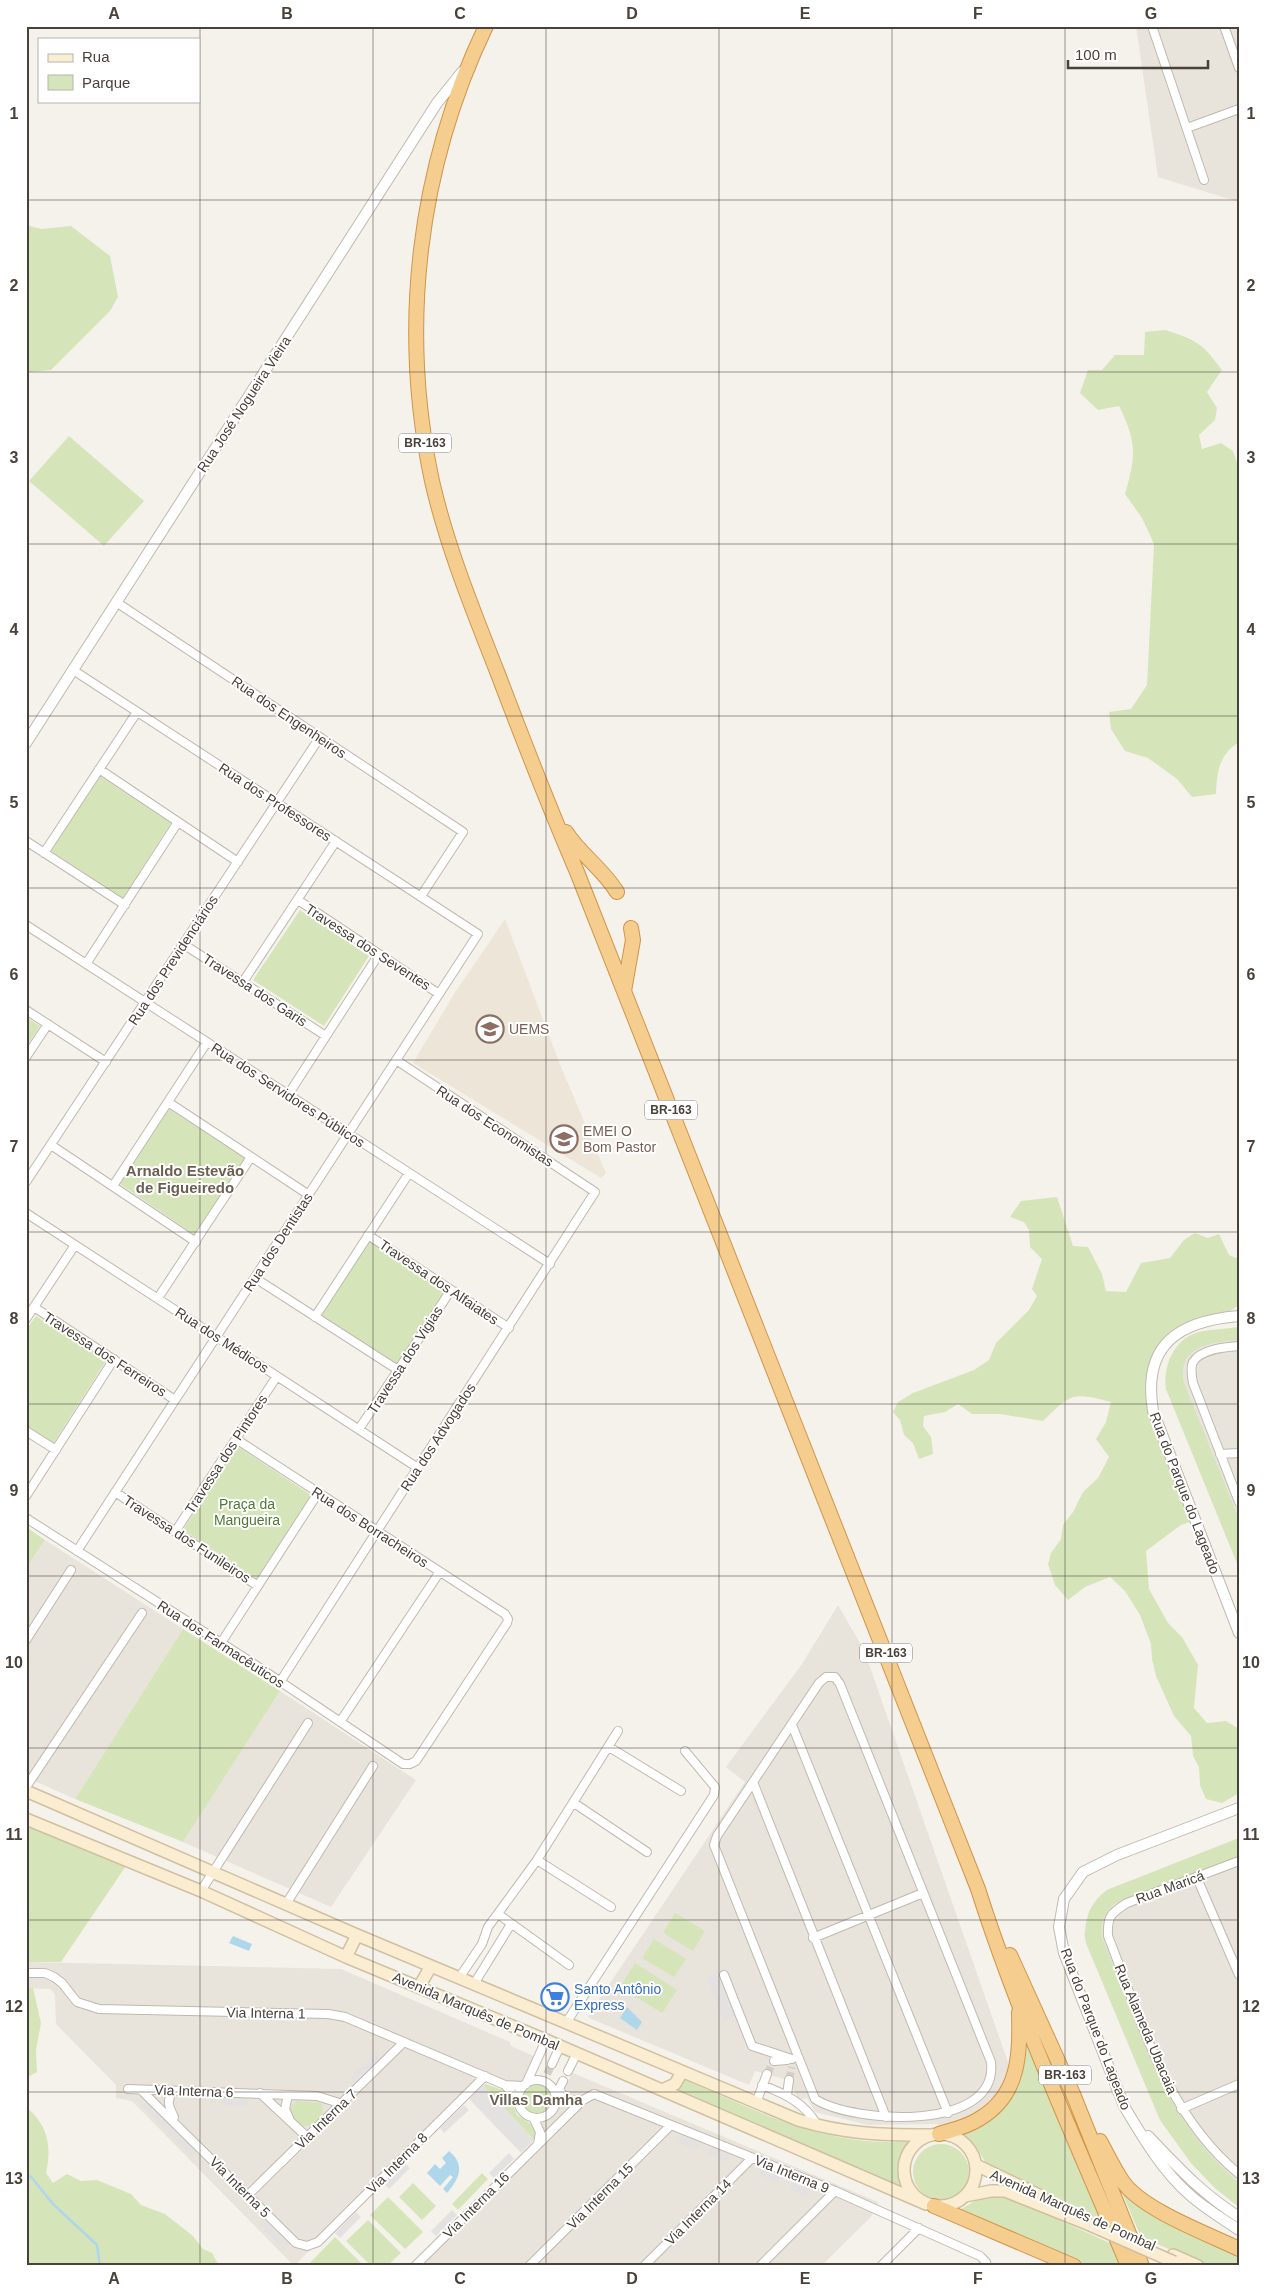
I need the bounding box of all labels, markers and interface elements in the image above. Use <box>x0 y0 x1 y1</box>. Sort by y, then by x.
text: A <box>108 5 120 22</box>
text: B <box>281 5 293 22</box>
text: C <box>454 5 466 22</box>
text: D <box>626 5 638 22</box>
text: E <box>800 5 811 22</box>
text: F <box>973 5 983 22</box>
text: G <box>1145 5 1157 22</box>
legend <box>38 38 200 102</box>
scale bar <box>1068 38 1208 70</box>
text: 100 m <box>1075 46 1117 63</box>
text: Rua <box>82 48 110 65</box>
text: Parque <box>82 74 130 91</box>
text: 1 <box>10 105 19 122</box>
text: 1 <box>1247 105 1256 122</box>
text: 2 <box>10 277 19 294</box>
text: 2 <box>1247 277 1256 294</box>
street label: Rua José Nogueira Vieira <box>194 333 294 475</box>
road number: BR-163 <box>399 433 451 452</box>
text: 3 <box>10 449 19 466</box>
text: 3 <box>1247 449 1256 466</box>
text: 4 <box>10 621 19 638</box>
text: 4 <box>1247 621 1256 638</box>
street label: Rua dos Engenheiros <box>229 673 349 761</box>
street label: Rua dos Professores <box>216 760 334 844</box>
text: 5 <box>10 794 19 811</box>
text: 5 <box>1247 794 1256 811</box>
street label: Rua dos Previdenciários <box>125 892 221 1028</box>
street label: Travessa dos Seventes <box>303 901 433 993</box>
street label: Travessa dos Garis <box>200 950 310 1030</box>
text: 6 <box>10 966 19 983</box>
text: 6 <box>1247 966 1256 983</box>
school or university icon: UEMS <box>475 1014 505 1044</box>
place label: UEMS <box>509 1021 549 1037</box>
street label: Rua dos Servidores Públicos <box>208 1039 368 1151</box>
street label: Rua dos Economistas <box>434 1082 556 1170</box>
road number: BR-163 <box>645 1100 697 1120</box>
place label: EMEI O Bom Pastor <box>583 1123 656 1155</box>
school or university icon: EMEI O Bom Pastor <box>549 1124 579 1154</box>
text: 7 <box>10 1138 19 1155</box>
text: 7 <box>1247 1138 1256 1155</box>
district label: Arnaldo Estevão de Figueiredo <box>126 1162 244 1196</box>
street label: Rua dos Dentistas <box>240 1190 316 1294</box>
street label: Travessa dos Alfaiates <box>376 1236 502 1328</box>
street label: Travessa dos Vigias <box>364 1303 446 1417</box>
street label: Rua dos Médicos <box>172 1304 272 1376</box>
street label: Travessa dos Ferreiros <box>41 1308 169 1400</box>
text: 8 <box>10 1310 19 1327</box>
text: 8 <box>1247 1310 1256 1327</box>
street label: Rua dos Advogados <box>397 1380 479 1494</box>
street label: Travessa dos Pintores <box>182 1391 270 1517</box>
street label: Rua do Parque do Lageado <box>1147 1410 1223 1576</box>
text: 9 <box>10 1482 19 1499</box>
text: 9 <box>1247 1482 1256 1499</box>
street label: Rua dos Borracheiros <box>309 1483 431 1571</box>
street label: Travessa dos Funileiros <box>121 1492 253 1586</box>
park label: Praça da Mangueira <box>214 1496 280 1528</box>
street label: Rua dos Farmacêuticos <box>155 1597 287 1691</box>
road number: BR-163 <box>860 1644 912 1662</box>
text: 10 <box>5 1654 23 1671</box>
text: 10 <box>1242 1654 1260 1671</box>
text: 11 <box>6 1826 23 1843</box>
text: 11 <box>1243 1826 1260 1843</box>
street label: Rua Maricá <box>1134 1867 1207 1907</box>
street label: Rua do Parque do Lageado <box>1058 1946 1134 2112</box>
street label: Rua Alameda Ubacaia <box>1111 1962 1181 2096</box>
street label: Avenida Marquês de Pombal <box>390 1969 562 2053</box>
place label: Santo Antônio Express <box>574 1981 661 2013</box>
supermarket icon: Santo Antônio Express <box>540 1982 570 2012</box>
text: 12 <box>5 1998 23 2015</box>
text: 12 <box>1242 1998 1260 2015</box>
street label: Via Interna 1 <box>226 2004 306 2022</box>
road number: BR-163 <box>1039 2066 1091 2084</box>
street label: Via Interna 6 <box>154 2082 234 2100</box>
street label: Via Interna 7 <box>292 2086 360 2152</box>
district label: Villas Damha <box>489 2091 583 2108</box>
street label: Via Interna 8 <box>363 2129 431 2197</box>
street label: Via Interna 9 <box>752 2152 832 2196</box>
street label: Via Interna 5 <box>206 2153 274 2221</box>
street label: Via Interna 15 <box>564 2159 637 2232</box>
street label: Avenida Marquês de Pombal <box>988 2166 1158 2254</box>
street label: Via Interna 16 <box>440 2168 513 2241</box>
text: 13 <box>5 2170 23 2187</box>
text: 13 <box>1242 2170 1260 2187</box>
street label: Via Interna 14 <box>662 2175 735 2248</box>
text: A <box>108 2270 120 2287</box>
text: B <box>281 2270 293 2287</box>
text: C <box>454 2270 466 2287</box>
text: D <box>626 2270 638 2287</box>
text: E <box>800 2270 811 2287</box>
text: F <box>973 2270 983 2287</box>
text: G <box>1145 2270 1157 2287</box>

